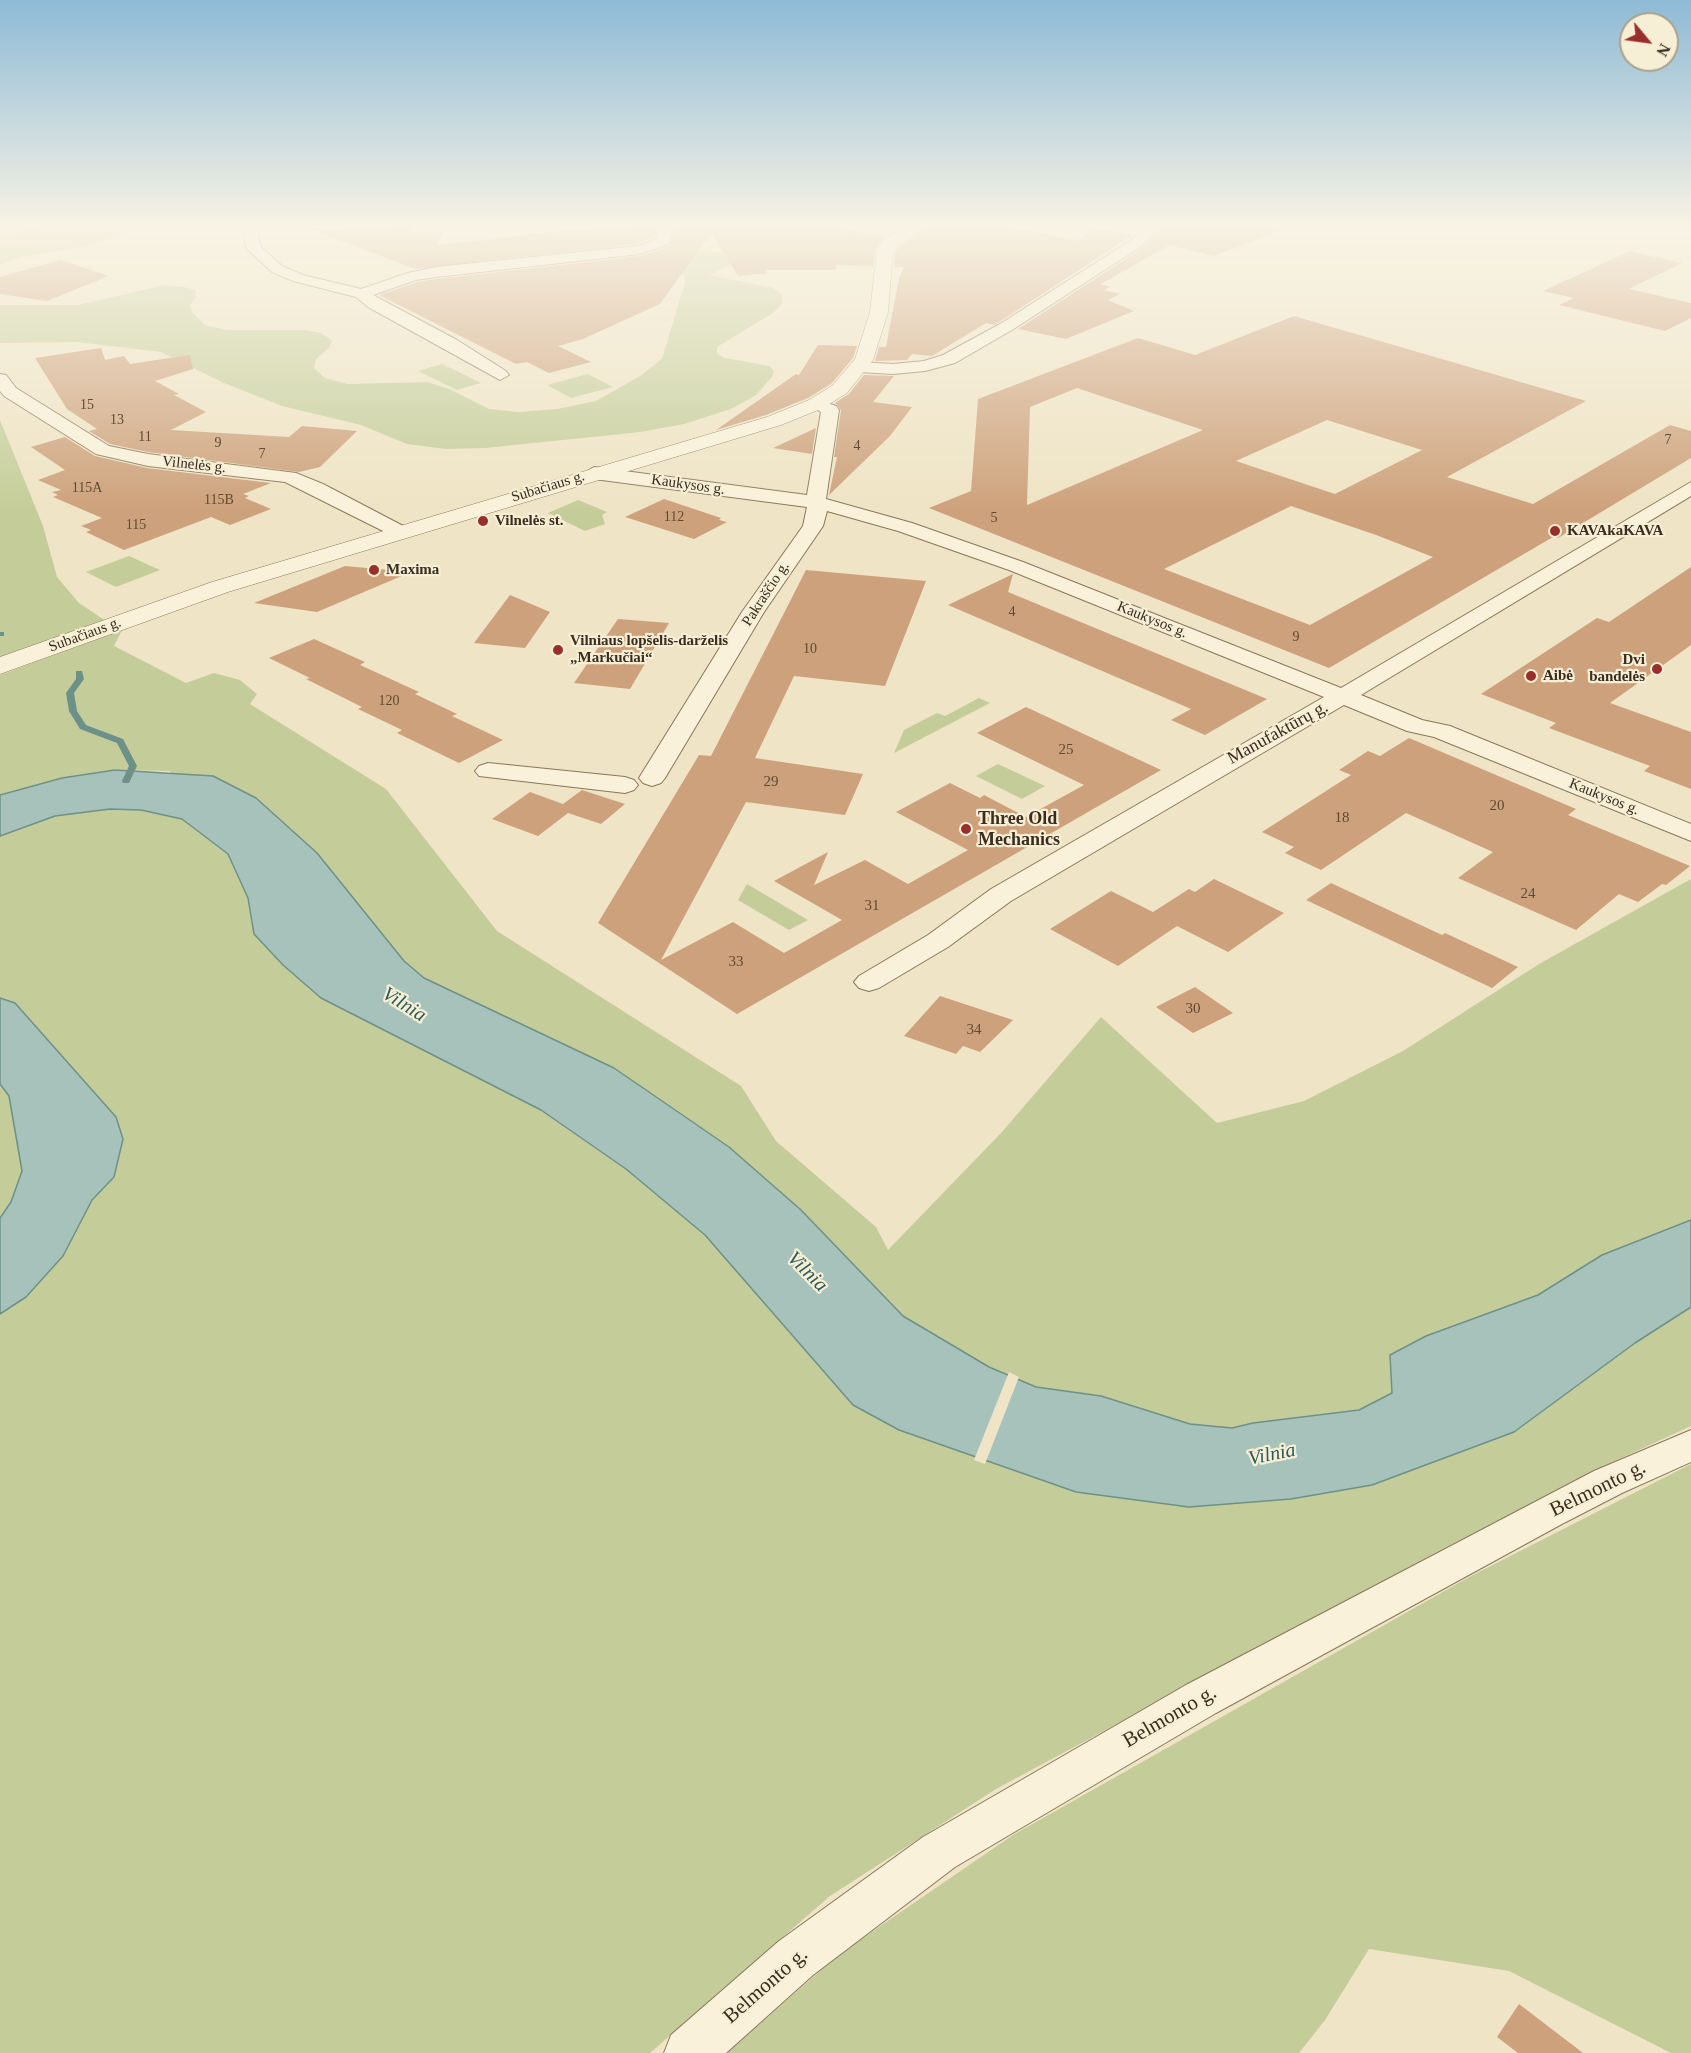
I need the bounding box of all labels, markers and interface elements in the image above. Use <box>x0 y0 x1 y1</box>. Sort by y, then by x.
north arrow <box>1619 12 1679 72</box>
text: N <box>1653 41 1674 59</box>
house number: 15 <box>80 397 94 413</box>
house number: 13 <box>110 412 124 428</box>
house number: 11 <box>138 429 152 445</box>
house number: 7 <box>1664 432 1672 448</box>
house number: 9 <box>214 435 222 451</box>
house number: 4 <box>854 438 861 454</box>
house number: 7 <box>258 446 266 462</box>
street label: Vilnelės g. <box>161 453 227 477</box>
street label: Subačiaus g. <box>509 467 587 507</box>
street label: Kaukysos g. <box>650 471 726 499</box>
house number: 115A <box>72 480 102 496</box>
house number: 115B <box>204 492 234 508</box>
house number: 112 <box>664 509 684 525</box>
house number: 5 <box>990 510 998 526</box>
place label: Vilnelės st. <box>495 512 564 530</box>
marker: Vilnelės st. <box>476 514 490 528</box>
house number: 115 <box>126 517 146 533</box>
place label: KAVAkaKAVA <box>1567 522 1663 540</box>
marker: KAVAkaKAVA <box>1548 524 1562 538</box>
street label: Pakraščio g. <box>738 558 794 630</box>
place label: Maxima <box>386 561 439 579</box>
marker: Maxima <box>367 563 381 577</box>
street label: Kaukysos g. <box>1114 598 1190 642</box>
house number: 4 <box>1008 604 1016 620</box>
street label: Subačiaus g. <box>46 614 124 656</box>
house number: 9 <box>1292 629 1300 645</box>
place label: Vilniaus lopšelis-darželis „Markučiai“ <box>570 632 728 667</box>
house number: 10 <box>803 641 817 657</box>
marker: Vilniaus lopšelis-darželis „Markučiai“ <box>551 643 565 657</box>
place label: Dvi bandelės <box>1589 651 1645 686</box>
marker: Dvi bandelės <box>1650 662 1664 676</box>
place label: Aibė <box>1543 667 1573 685</box>
marker: Aibė <box>1524 669 1538 683</box>
house number: 120 <box>378 693 400 709</box>
street label: Manufaktūrų g. <box>1224 696 1332 770</box>
house number: 25 <box>1058 741 1074 759</box>
house number: 29 <box>764 773 778 791</box>
street label: Kaukysos g. <box>1566 775 1642 819</box>
house number: 20 <box>1490 797 1504 815</box>
place label: Three Old Mechanics <box>978 808 1060 850</box>
house number: 18 <box>1334 809 1350 827</box>
marker: Three Old Mechanics <box>959 822 973 836</box>
house number: 24 <box>1520 885 1536 903</box>
house number: 31 <box>864 897 880 915</box>
house number: 33 <box>728 953 744 971</box>
water label: Vilnia <box>378 982 430 1028</box>
house number: 30 <box>1186 1000 1200 1018</box>
house number: 34 <box>966 1021 982 1039</box>
water label: Vilnia <box>782 1247 832 1297</box>
water label: Vilnia <box>1246 1439 1298 1471</box>
street label: Belmonto g. <box>1546 1455 1650 1523</box>
street label: Belmonto g. <box>1119 1680 1221 1754</box>
street label: Belmonto g. <box>719 1942 813 2030</box>

